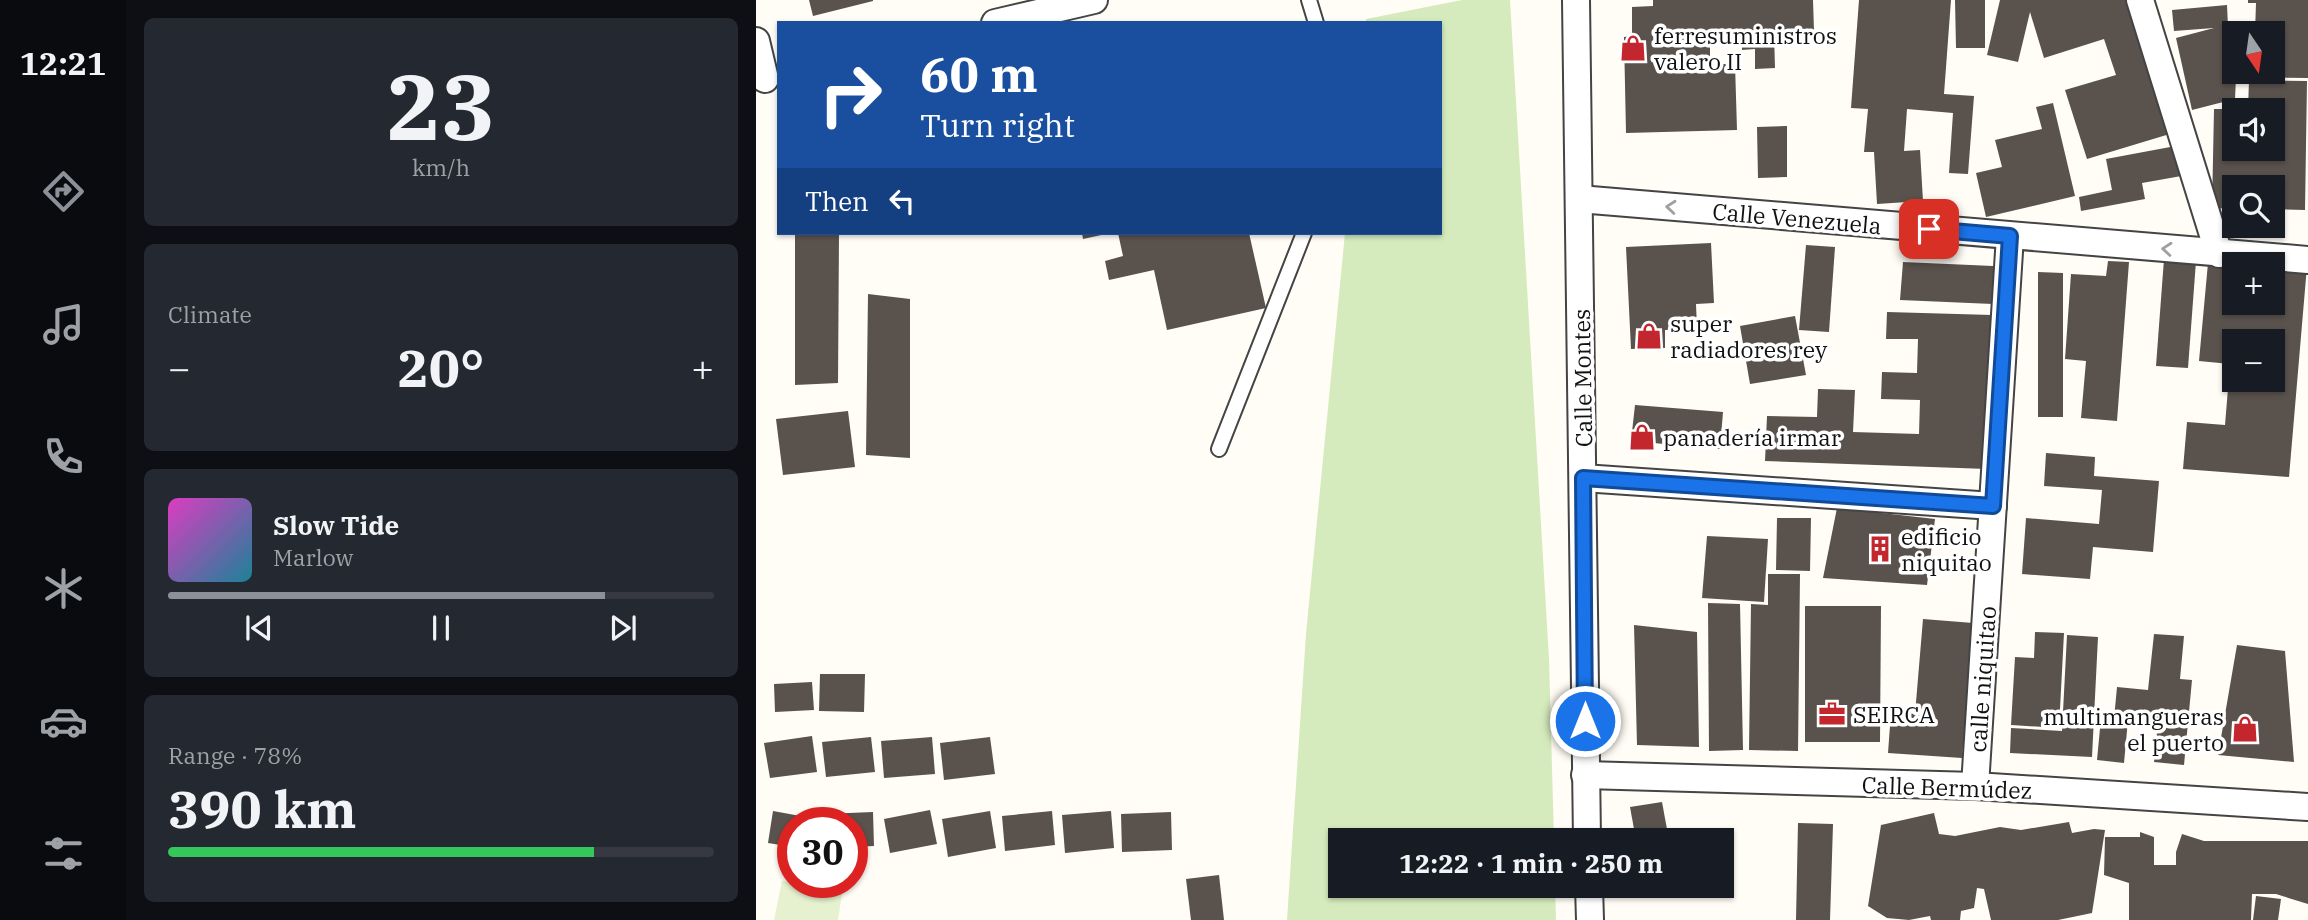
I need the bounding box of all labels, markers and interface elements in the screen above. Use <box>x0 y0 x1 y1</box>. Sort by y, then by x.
place label: ferresuministros valero II <box>1654 20 1837 76</box>
north arrow <box>2222 21 2286 84</box>
map controls <box>2222 21 2285 392</box>
shop icon: ferresuministros valero II <box>1618 33 1648 63</box>
text: 12:21 <box>20 42 106 84</box>
text: 60 m <box>920 42 1038 105</box>
text: 23 <box>386 47 496 165</box>
icon: right <box>805 49 896 140</box>
button: sound <box>2222 98 2285 161</box>
text: Turn right <box>920 104 1075 146</box>
text: km/h <box>412 152 470 182</box>
icon: directions <box>39 167 88 216</box>
button: search <box>2222 175 2285 238</box>
icon: left <box>883 182 921 220</box>
text: Then <box>805 184 869 218</box>
street label: Calle Venezuela <box>1711 196 1883 240</box>
pin <box>1899 199 1959 259</box>
one-way arrow <box>1666 200 1677 215</box>
icon: arrive <box>1910 210 1948 248</box>
one-way arrow <box>2161 242 2172 257</box>
button: + <box>2222 252 2285 315</box>
text: Climate <box>168 299 252 329</box>
icon: music <box>39 300 88 349</box>
place label: super radiadores rey <box>1670 308 1828 364</box>
street label: Calle Montes <box>1566 309 1598 447</box>
shop icon: super radiadores rey <box>1634 321 1664 351</box>
button: − <box>2222 329 2285 392</box>
text: 20° <box>398 334 484 401</box>
text: − <box>168 343 191 392</box>
text: + <box>691 343 714 392</box>
shop icon: panadería irmar <box>1627 422 1657 452</box>
place label: panadería irmar <box>1663 422 1841 452</box>
icon: phone <box>39 432 88 481</box>
text: Slow Tide <box>273 508 399 542</box>
place label: edificio niquitao <box>1901 521 1992 577</box>
building icon: edificio niquitao <box>1865 534 1895 564</box>
text: Marlow <box>273 542 353 572</box>
icon: climate <box>39 564 88 613</box>
street label: calle niquitao <box>1962 605 2002 753</box>
icon: previous <box>240 609 278 647</box>
icon: pause <box>422 609 460 647</box>
icon: next <box>604 609 642 647</box>
position arrow <box>1548 684 1622 758</box>
icon: car <box>39 697 88 746</box>
office icon: SEIRCA <box>1817 699 1847 729</box>
place label: SEIRCA <box>1853 699 1935 729</box>
place label: multimangueras el puerto <box>2043 701 2224 757</box>
shop icon: multimangueras el puerto <box>2230 714 2260 744</box>
text: Range · 78% <box>168 740 302 770</box>
street label: Calle Bermúdez <box>1861 769 2033 805</box>
text: 390 km <box>168 775 357 842</box>
speed limit sign: 30 <box>777 807 868 898</box>
icon: filters <box>39 829 88 878</box>
text: 12:22 · 1 min · 250 m <box>1399 846 1663 880</box>

